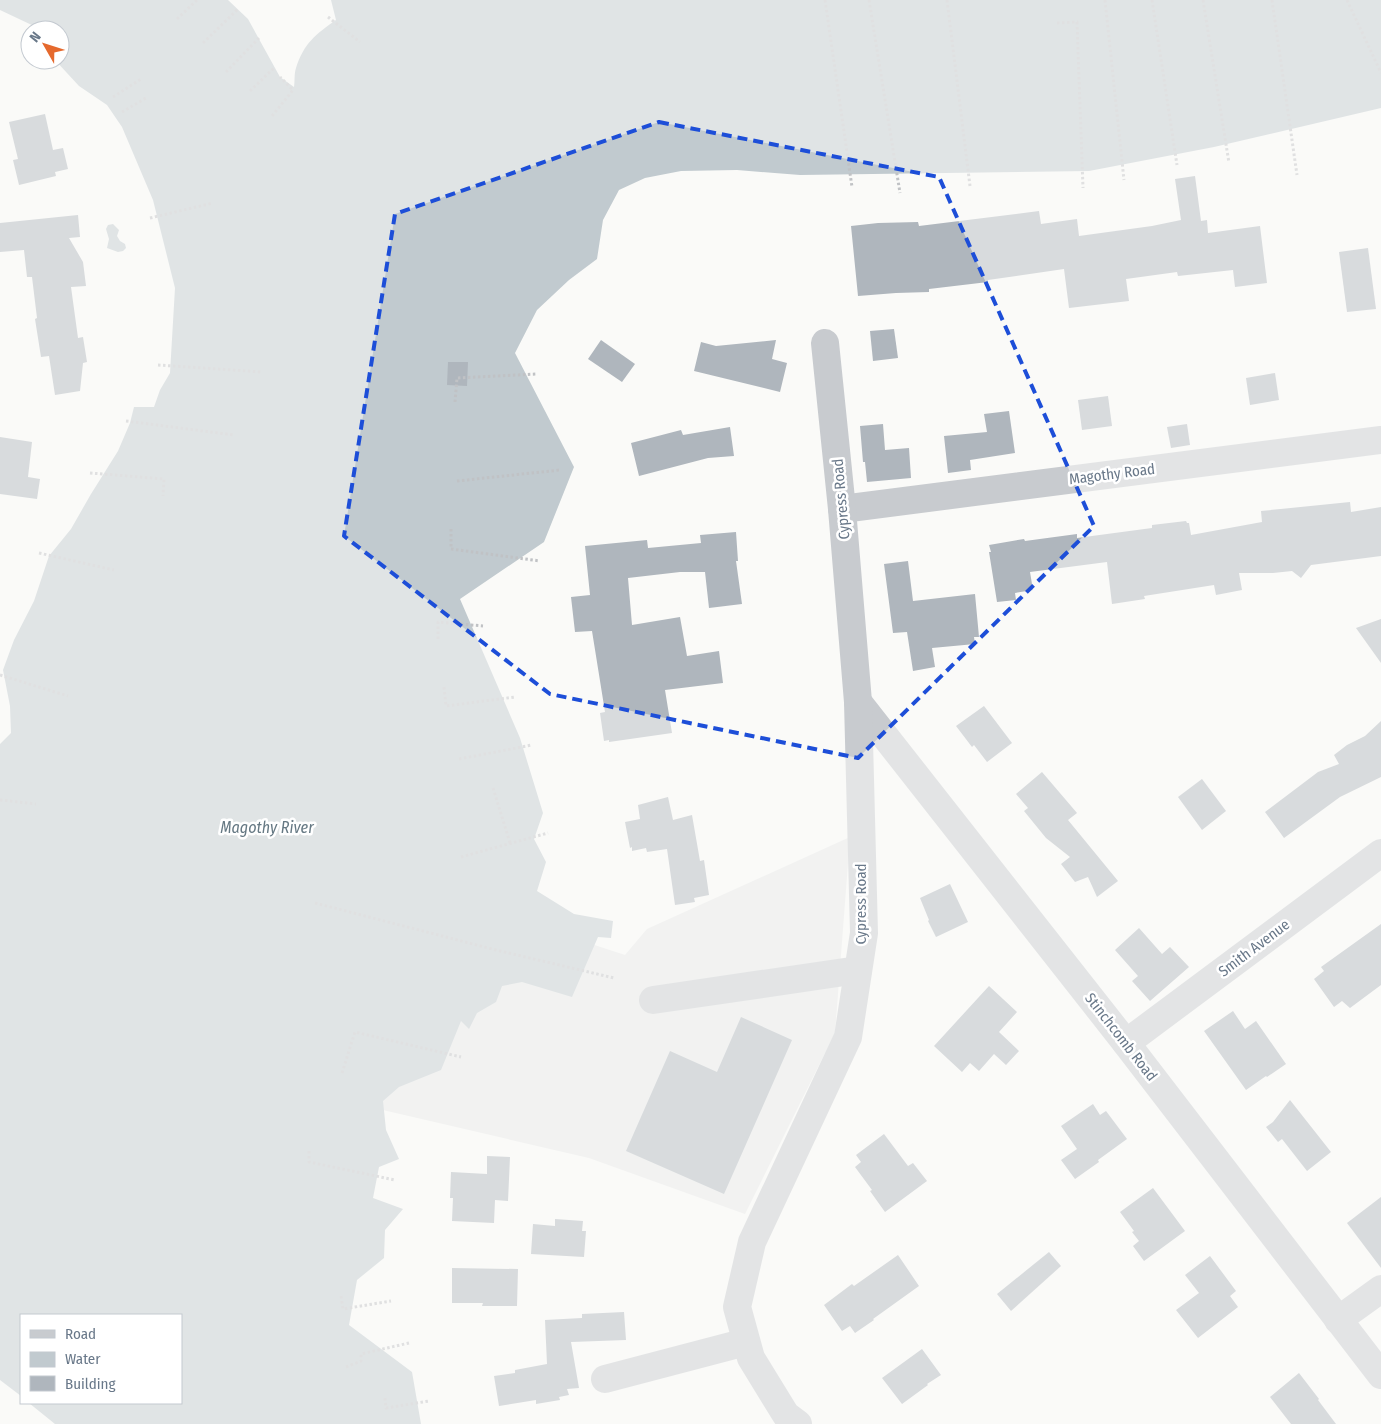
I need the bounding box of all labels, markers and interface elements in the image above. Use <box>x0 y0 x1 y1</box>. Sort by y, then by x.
north arrow <box>20 20 70 70</box>
text: N <box>26 29 45 46</box>
street label: Cypress Road <box>829 458 853 540</box>
street label: Magothy Road <box>1068 460 1156 488</box>
water label: Magothy River <box>220 818 314 837</box>
street label: Cypress Road <box>852 863 870 945</box>
street label: Smith Avenue <box>1215 915 1293 981</box>
street label: Stinchcomb Road <box>1081 989 1161 1085</box>
legend <box>20 1314 182 1404</box>
text: Road <box>65 1325 96 1343</box>
text: Water <box>65 1350 101 1368</box>
text: Building <box>65 1375 116 1393</box>

